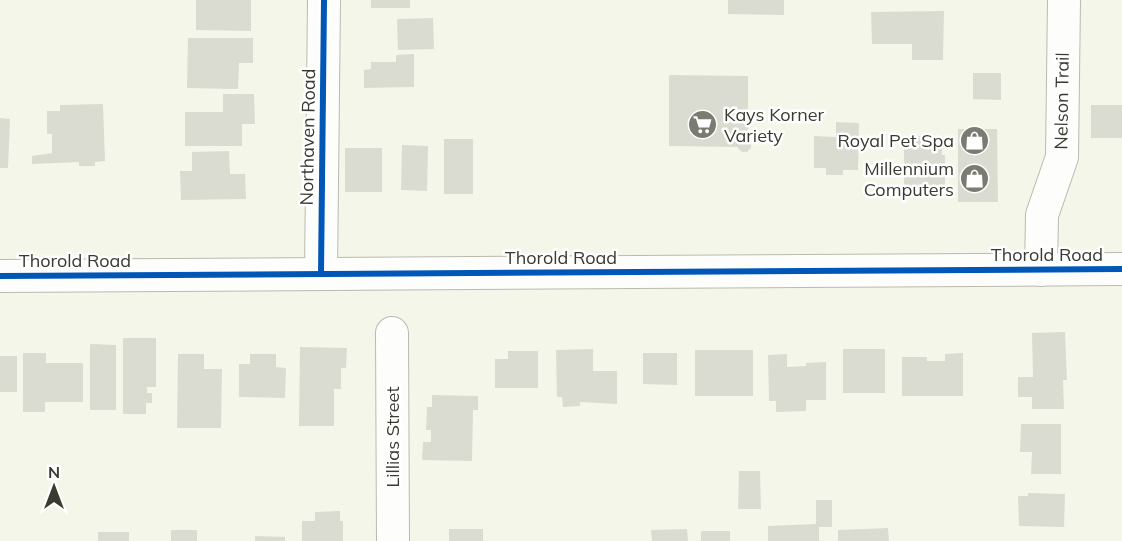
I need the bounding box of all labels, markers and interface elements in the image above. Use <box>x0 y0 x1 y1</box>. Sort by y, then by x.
street label: Nelson Trail <box>1049 52 1074 150</box>
street label: Northaven Road <box>295 68 320 206</box>
place label: Kays Korner Variety <box>724 103 824 147</box>
supermarket icon: Kays Korner Variety <box>687 109 719 141</box>
shop icon: Royal Pet Spa <box>959 125 991 157</box>
place label: Royal Pet Spa <box>838 129 954 152</box>
place label: Millennium Computers <box>864 157 954 201</box>
shop icon: Millennium Computers <box>959 163 991 195</box>
street label: Thorold Road <box>991 243 1103 266</box>
street label: Thorold Road <box>505 246 617 269</box>
street label: Thorold Road <box>19 249 131 272</box>
street label: Lillias Street <box>381 386 404 488</box>
north arrow <box>24 457 84 517</box>
text: N <box>48 462 60 482</box>

